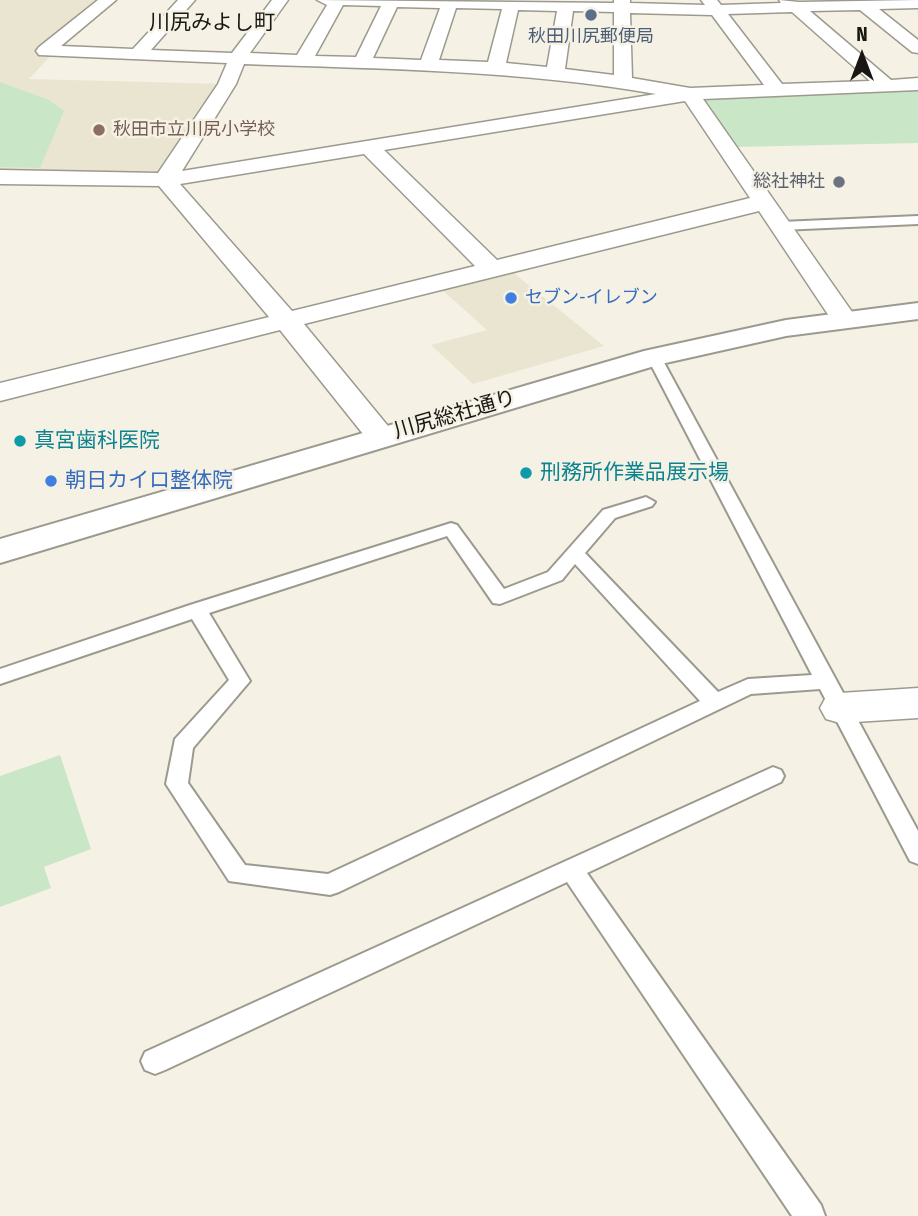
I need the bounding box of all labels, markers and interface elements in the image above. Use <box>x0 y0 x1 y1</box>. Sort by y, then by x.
marker: 秋田川尻郵便局 <box>583 7 599 23</box>
district label: 川尻みよし町 <box>149 10 275 36</box>
north arrow <box>827 21 897 91</box>
text: N <box>856 23 868 46</box>
place label: 秋田川尻郵便局 <box>528 26 654 48</box>
place label: 秋田市立川尻小学校 <box>113 119 275 141</box>
marker: 秋田市立川尻小学校 <box>91 122 107 138</box>
place label: 総社神社 <box>753 171 825 193</box>
marker: 総社神社 <box>831 174 847 190</box>
place label: セブン-イレブン <box>525 287 658 309</box>
marker: セブン-イレブン <box>503 290 519 306</box>
street label: 川尻総社通り <box>391 386 519 444</box>
place label: 真宮歯科医院 <box>34 428 160 454</box>
marker: 真宮歯科医院 <box>12 433 28 449</box>
place label: 刑務所作業品展示場 <box>540 460 729 486</box>
marker: 刑務所作業品展示場 <box>518 465 534 481</box>
place label: 朝日カイロ整体院 <box>65 468 233 494</box>
marker: 朝日カイロ整体院 <box>43 473 59 489</box>

